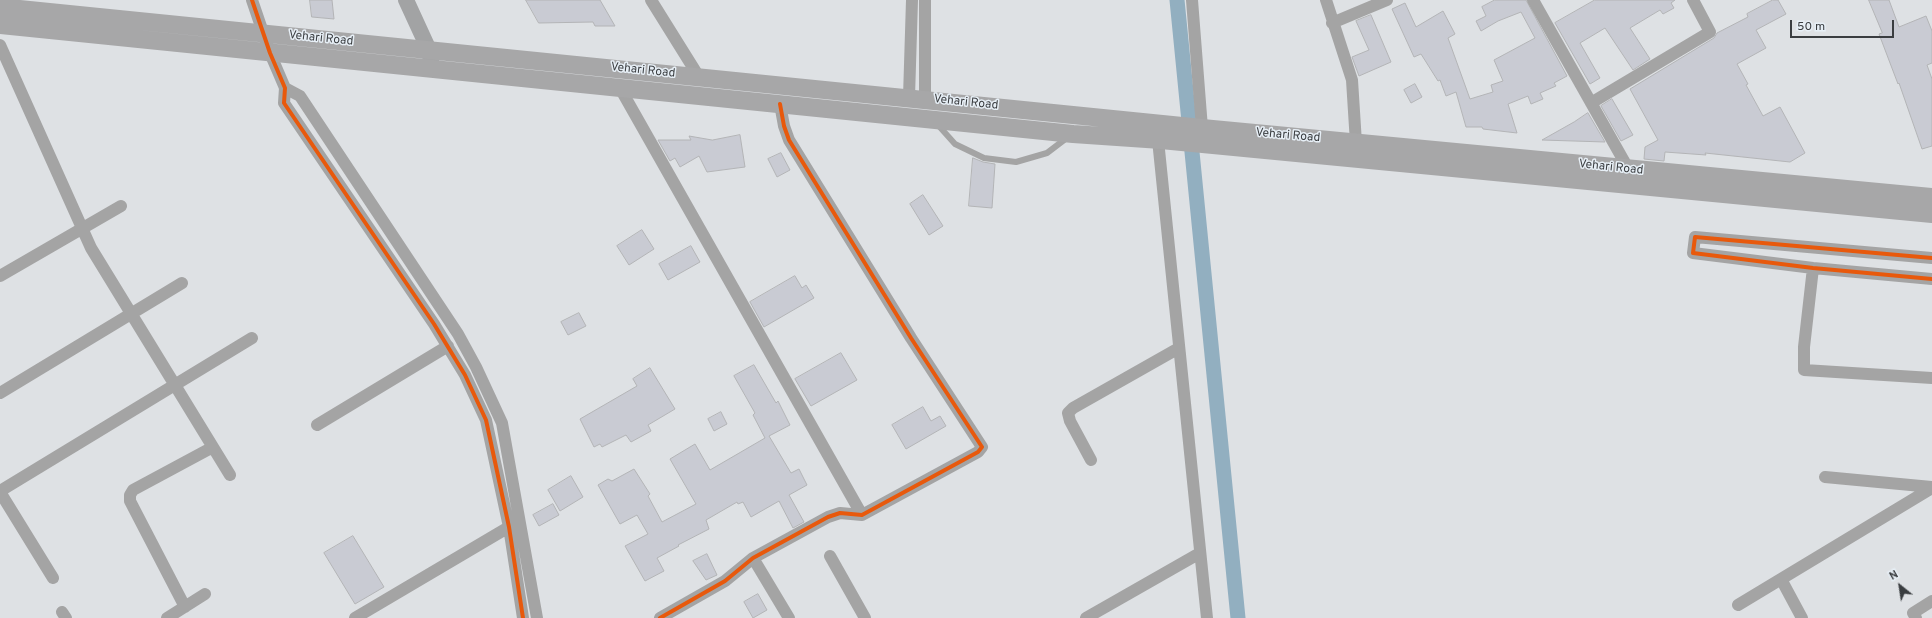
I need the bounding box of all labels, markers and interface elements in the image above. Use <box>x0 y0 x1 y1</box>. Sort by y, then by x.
scale bar <box>1792 12 1896 38</box>
text: 50 m <box>1797 19 1825 35</box>
street label: Vehari Road <box>288 28 354 50</box>
street label: Vehari Road <box>610 60 676 82</box>
street label: Vehari Road <box>933 92 999 114</box>
street label: Vehari Road <box>1255 126 1321 146</box>
street label: Vehari Road <box>1578 157 1644 179</box>
north arrow <box>1880 566 1920 606</box>
text: N <box>1887 568 1901 584</box>

